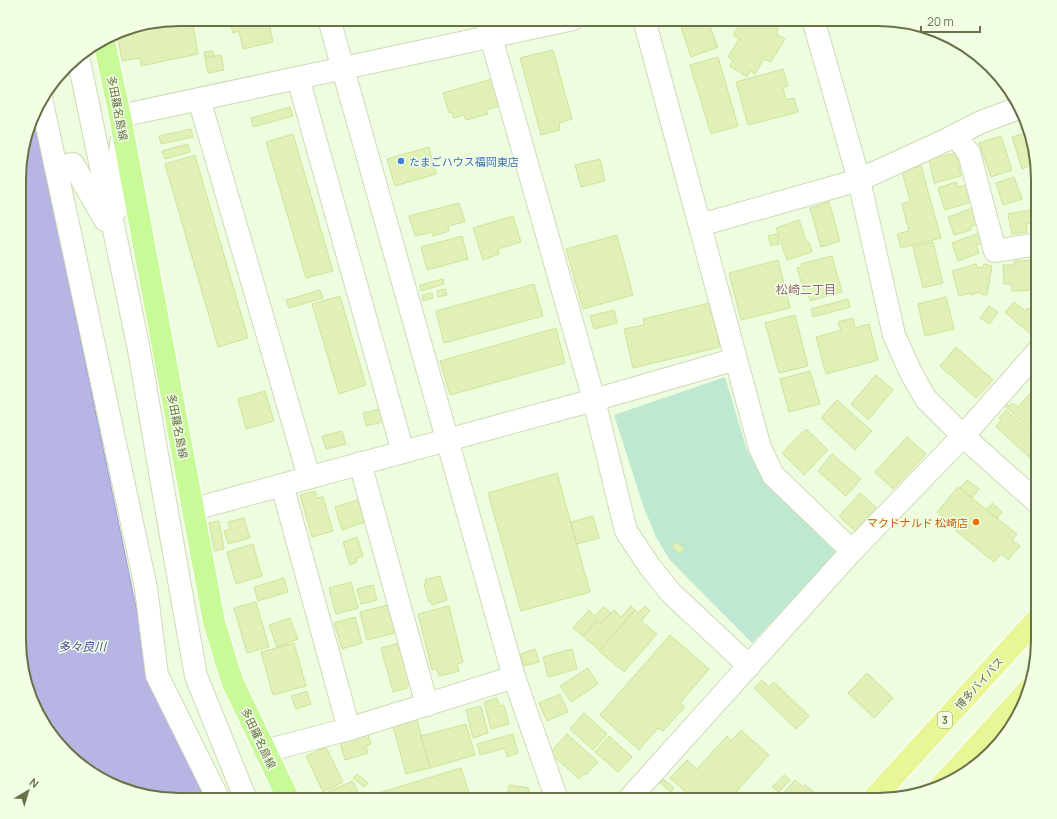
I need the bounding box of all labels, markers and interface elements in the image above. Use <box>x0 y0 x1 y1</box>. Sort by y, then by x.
scale bar <box>921 8 980 34</box>
text: 20 m <box>927 13 954 30</box>
street label: 多田羅名島線 <box>104 74 132 142</box>
place label: たまごハウス福岡東店 <box>409 154 519 169</box>
marker: たまごハウス福岡東店 <box>396 156 406 166</box>
district label: 松崎二丁目 <box>776 281 836 298</box>
street label: 多田羅名島線 <box>164 392 192 460</box>
place label: マクドナルド 松崎店 <box>867 515 968 530</box>
marker: マクドナルド 松崎店 <box>971 517 981 527</box>
water label: 多々良川 <box>58 638 108 655</box>
street label: 博多バイパス <box>951 654 1007 712</box>
street label: 多田羅名島線 <box>238 705 280 771</box>
road number: 3 <box>938 712 952 728</box>
north arrow <box>8 771 48 811</box>
text: N <box>27 774 42 791</box>

